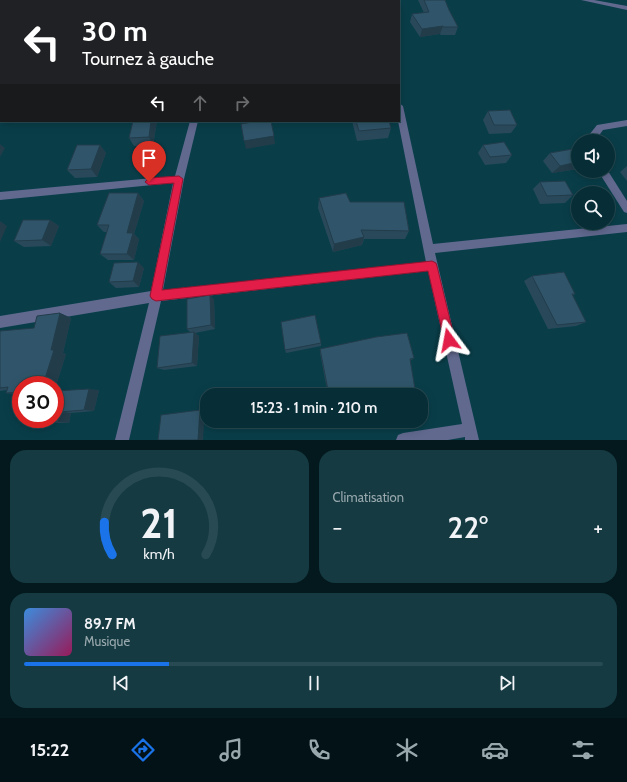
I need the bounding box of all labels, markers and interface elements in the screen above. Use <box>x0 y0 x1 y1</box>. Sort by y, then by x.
text: 30 m <box>82 14 148 48</box>
icon: left <box>16 16 68 68</box>
text: Tournez à gauche <box>82 48 214 70</box>
icon: left <box>147 92 169 114</box>
icon: ahead <box>189 92 211 114</box>
icon: right <box>231 92 253 114</box>
map controls <box>571 134 615 230</box>
button: sound <box>571 134 615 178</box>
pin <box>132 141 166 182</box>
icon: arrive <box>138 147 160 169</box>
button: search <box>571 186 615 230</box>
position arrow <box>428 319 470 361</box>
speed limit sign: 30 <box>12 376 64 428</box>
text: 15:23 · 1 min · 210 m <box>251 399 377 417</box>
text: Climatisation <box>333 489 404 505</box>
text: 21 <box>141 497 178 547</box>
text: 22° <box>448 509 488 546</box>
text: − <box>333 514 342 541</box>
text: + <box>593 514 603 541</box>
text: km/h <box>144 544 175 562</box>
text: 89.7 FM <box>84 615 136 633</box>
text: Musique <box>84 633 130 649</box>
icon: previous <box>110 672 132 694</box>
icon: pause <box>303 672 325 694</box>
icon: next <box>496 672 518 694</box>
icon: directions <box>129 736 157 764</box>
icon: music <box>217 736 245 764</box>
icon: phone <box>305 736 333 764</box>
icon: climate <box>393 736 421 764</box>
icon: car <box>481 736 509 764</box>
icon: filters <box>569 736 597 764</box>
text: 15:22 <box>30 739 69 761</box>

